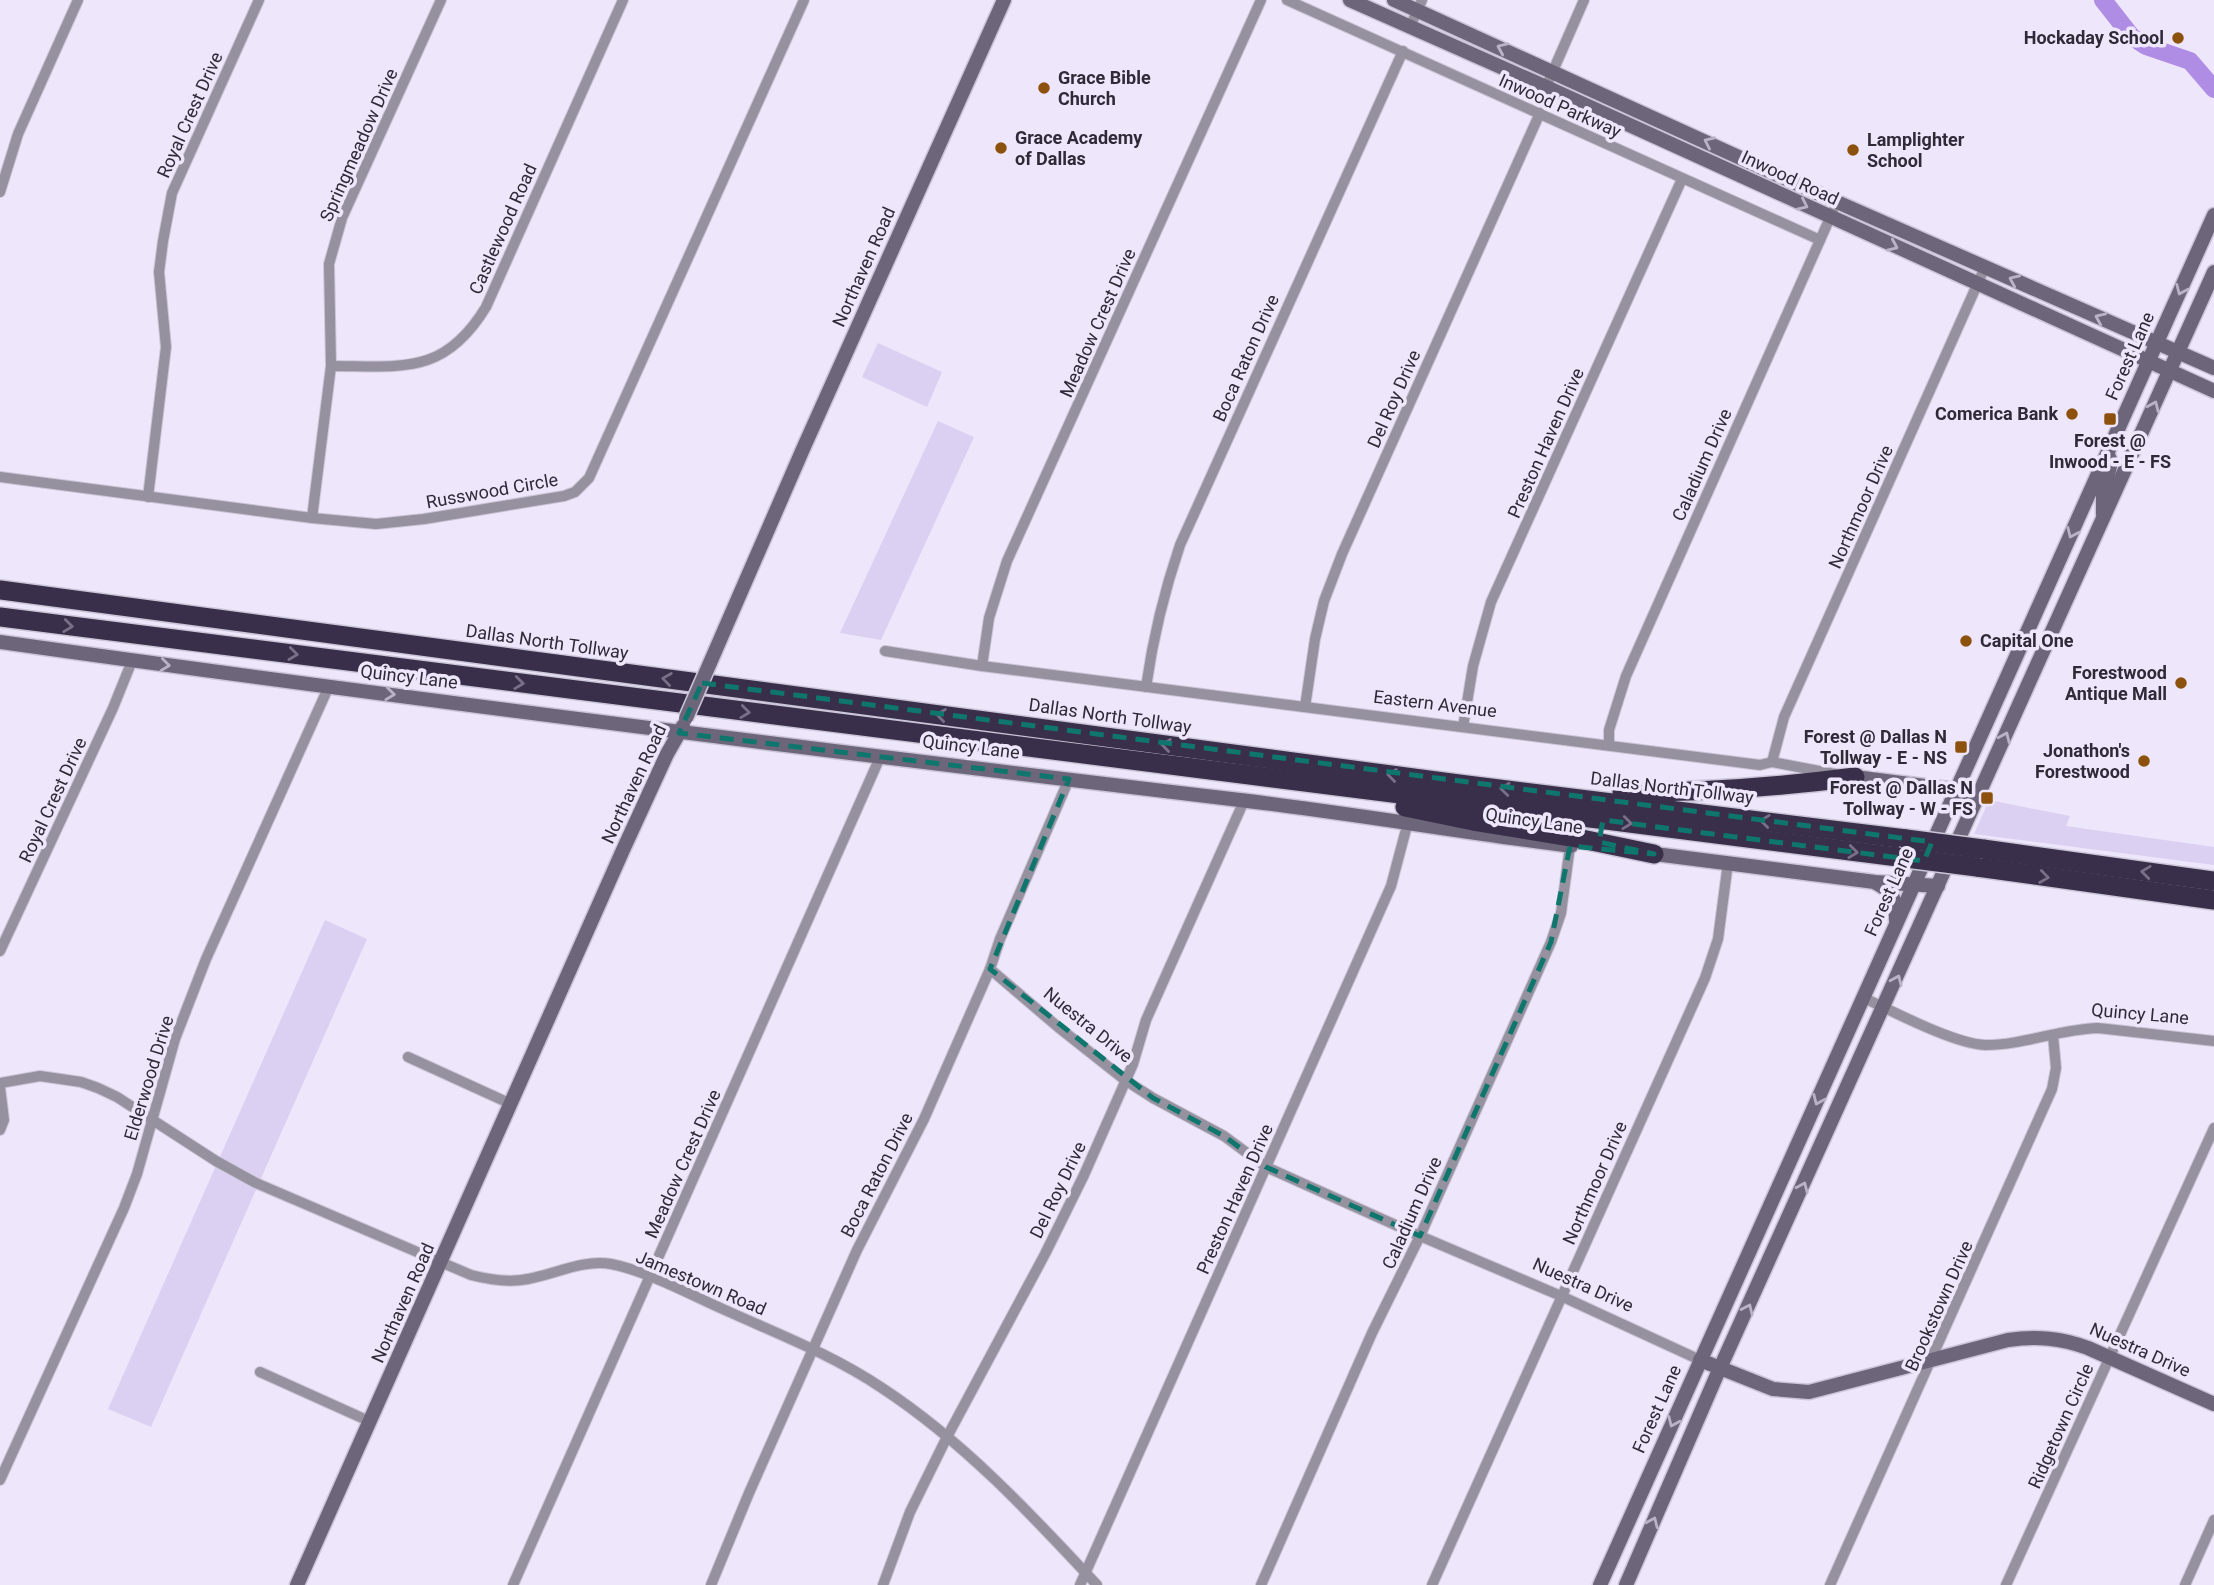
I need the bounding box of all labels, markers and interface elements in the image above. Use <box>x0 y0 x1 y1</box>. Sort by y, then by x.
place label: Hockaday School <box>2024 27 2164 48</box>
marker: Hockaday School <box>2170 30 2186 46</box>
one-way arrow <box>1496 42 1509 56</box>
street label: Royal Crest Drive <box>152 49 227 181</box>
street label: Springmeadow Drive <box>315 65 402 225</box>
place label: Grace Bible Church <box>1058 67 1151 109</box>
street label: Inwood Parkway <box>1496 69 1625 142</box>
marker: Grace Bible Church <box>1036 80 1052 96</box>
place label: Grace Academy of Dallas <box>1015 127 1143 169</box>
place label: Lamplighter School <box>1867 129 1965 171</box>
one-way arrow <box>1704 136 1716 150</box>
marker: Grace Academy of Dallas <box>993 140 1009 156</box>
marker: Lamplighter School <box>1845 142 1861 158</box>
street label: Inwood Road <box>1738 146 1842 209</box>
street label: Castlewood Road <box>464 160 541 297</box>
one-way arrow <box>1796 197 1808 211</box>
street label: Northaven Road <box>828 204 899 330</box>
one-way arrow <box>1885 238 1898 252</box>
street label: Meadow Crest Drive <box>1055 245 1140 400</box>
one-way arrow <box>2009 274 2021 288</box>
one-way arrow <box>2175 283 2189 295</box>
street label: Boca Raton Drive <box>1208 291 1283 425</box>
street label: Forest Lane <box>2101 309 2158 403</box>
one-way arrow <box>2095 312 2107 326</box>
street label: Del Roy Drive <box>1363 347 1424 451</box>
street label: Preston Haven Drive <box>1503 365 1588 521</box>
one-way arrow <box>2146 400 2160 413</box>
place label: Comerica Bank <box>1935 403 2058 424</box>
street label: Caladium Drive <box>1667 405 1736 524</box>
marker: Comerica Bank <box>2064 406 2080 422</box>
marker: Forest @ Inwood - E - FS <box>2102 411 2118 427</box>
place label: Forest @ Inwood - E - FS <box>2049 430 2171 472</box>
street label: Northmoor Drive <box>1824 442 1897 572</box>
street label: Russwood Circle <box>424 469 560 512</box>
one-way arrow <box>2066 526 2080 538</box>
one-way arrow <box>62 618 74 633</box>
street label: Dallas North Tollway <box>464 620 630 663</box>
place label: Capital One <box>1980 630 2074 651</box>
marker: Capital One <box>1958 633 1974 649</box>
one-way arrow <box>288 647 299 662</box>
one-way arrow <box>159 657 171 672</box>
street label: Quincy Lane <box>359 660 459 693</box>
place label: Forestwood Antique Mall <box>2065 662 2167 704</box>
one-way arrow <box>661 671 672 686</box>
marker: Forestwood Antique Mall <box>2173 675 2189 691</box>
one-way arrow <box>513 676 525 691</box>
one-way arrow <box>384 686 396 701</box>
street label: Eastern Avenue <box>1372 686 1498 721</box>
street label: Dallas North Tollway <box>1027 694 1193 737</box>
one-way arrow <box>739 704 751 719</box>
one-way arrow <box>935 708 946 723</box>
street label: Northaven Road <box>597 721 670 847</box>
place label: Forest @ Dallas N Tollway - E - NS <box>1804 726 1947 768</box>
street label: Quincy Lane <box>921 730 1021 763</box>
one-way arrow <box>1997 732 2011 745</box>
street label: Royal Crest Drive <box>14 734 91 866</box>
one-way arrow <box>1160 738 1172 753</box>
marker: Forest @ Dallas N Tollway - E - NS <box>1953 739 1969 755</box>
place label: Jonathon's Forestwood <box>2035 740 2130 782</box>
marker: Jonathon's Forestwood <box>2136 753 2152 769</box>
street label: Dallas North Tollway <box>1589 767 1755 808</box>
one-way arrow <box>1386 768 1398 783</box>
place label: Forest @ Dallas N Tollway - W - FS <box>1830 777 1973 819</box>
one-way arrow <box>1499 782 1510 797</box>
marker: Forest @ Dallas N Tollway - W - FS <box>1979 790 1995 806</box>
street label: Quincy Lane <box>1484 803 1584 838</box>
one-way arrow <box>1760 814 1771 829</box>
one-way arrow <box>1621 816 1633 831</box>
one-way arrow <box>1847 844 1858 859</box>
street label: Forest Lane <box>1860 845 1917 939</box>
one-way arrow <box>2140 865 2152 880</box>
one-way arrow <box>2038 870 2050 885</box>
one-way arrow <box>1889 974 1903 987</box>
street label: Nuestra Drive <box>1040 982 1137 1067</box>
street label: Quincy Lane <box>2090 999 2190 1028</box>
street label: Elderwood Drive <box>120 1013 178 1143</box>
street label: Meadow Crest Drive <box>640 1086 725 1241</box>
one-way arrow <box>1812 1093 1826 1106</box>
street label: Boca Raton Drive <box>836 1109 917 1241</box>
street label: Northmoor Drive <box>1558 1118 1631 1248</box>
street label: Preston Haven Drive <box>1192 1121 1277 1277</box>
street label: Del Roy Drive <box>1025 1138 1090 1242</box>
street label: Caladium Drive <box>1377 1153 1446 1272</box>
one-way arrow <box>1795 1182 1809 1194</box>
street label: Brookstown Drive <box>1900 1237 1977 1374</box>
street label: Northaven Road <box>367 1240 438 1366</box>
street label: Jamestown Road <box>633 1246 770 1319</box>
street label: Nuestra Drive <box>1530 1253 1637 1316</box>
one-way arrow <box>1740 1304 1754 1316</box>
street label: Nuestra Drive <box>2087 1318 2194 1381</box>
street label: Ridgetown Circle <box>2024 1360 2098 1492</box>
street label: Forest Lane <box>1628 1362 1685 1456</box>
one-way arrow <box>1667 1415 1681 1427</box>
one-way arrow <box>1645 1517 1659 1530</box>

